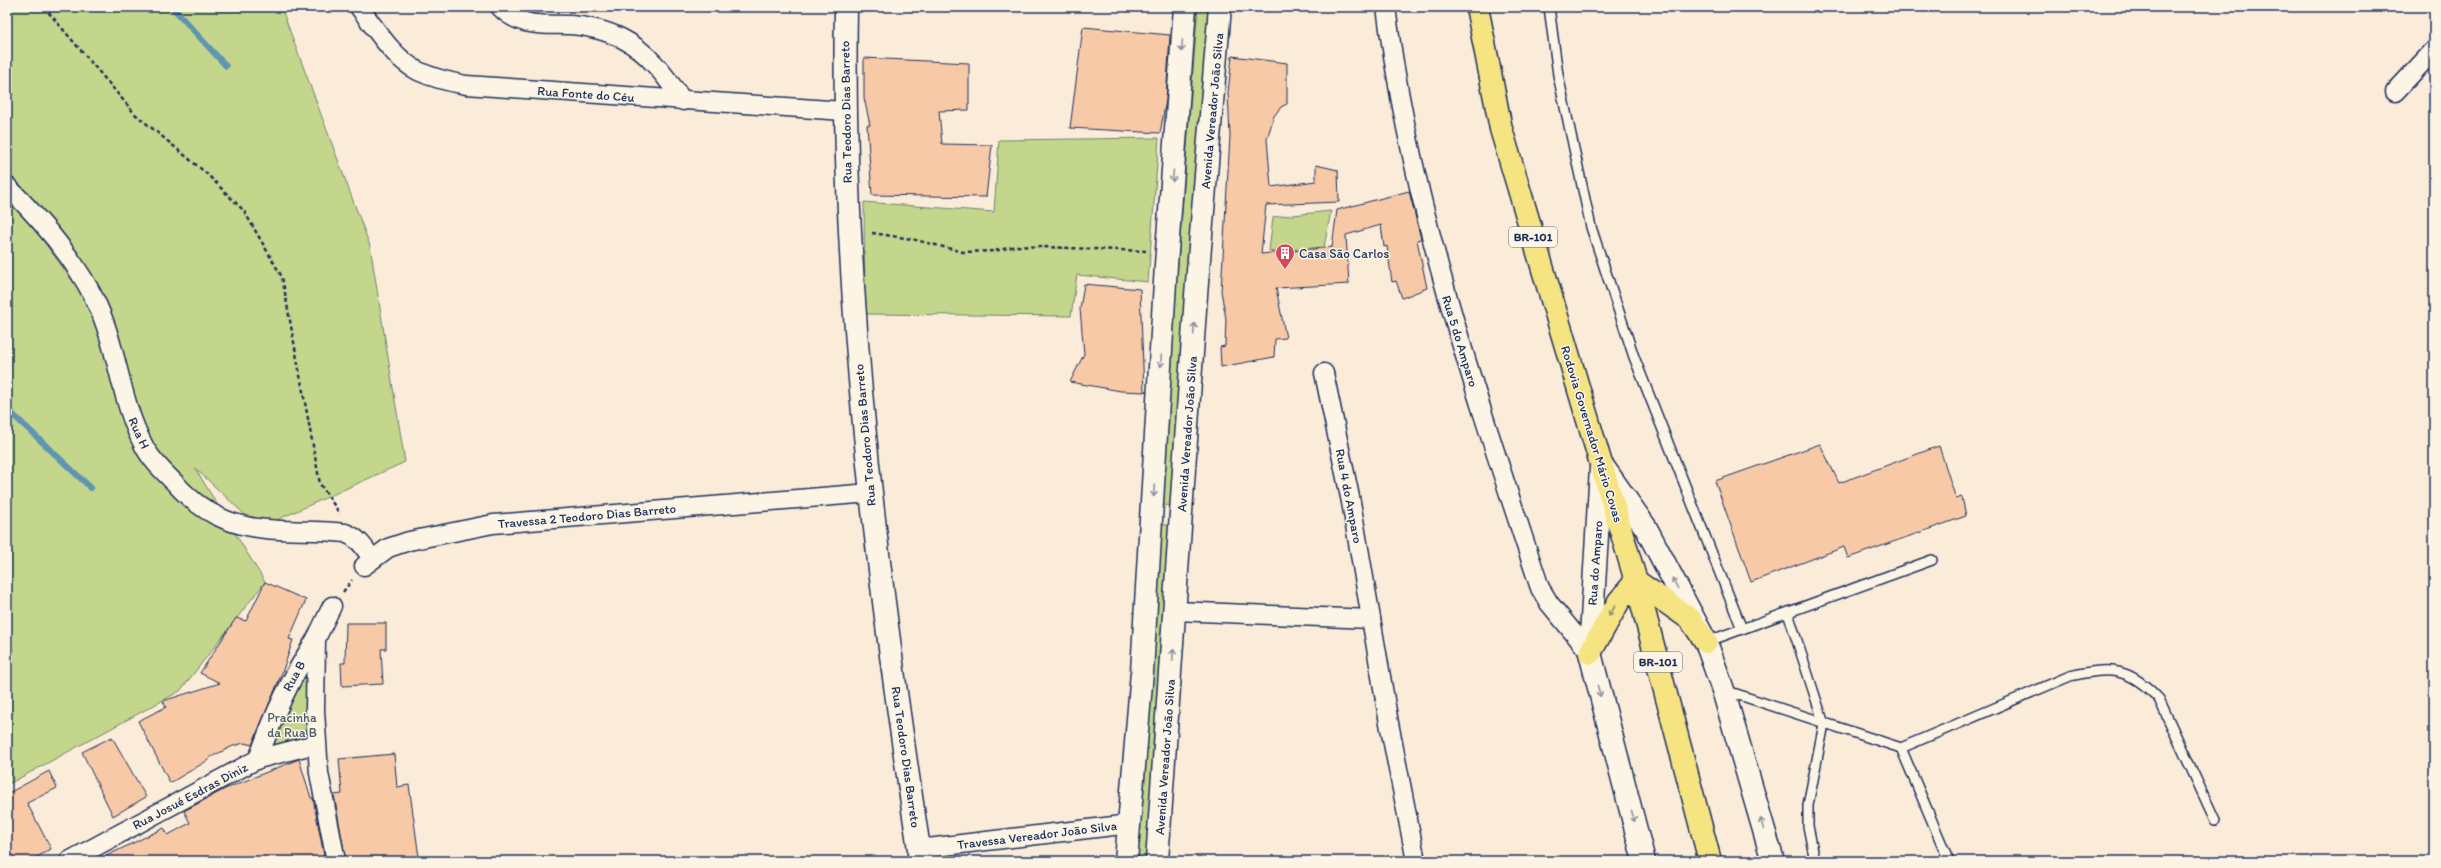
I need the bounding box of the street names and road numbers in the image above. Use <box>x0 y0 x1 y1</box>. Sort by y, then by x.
street label: Avenida Vereador João Silva <box>1198 32 1226 190</box>
street label: Rua Teodoro Dias Barreto <box>837 40 855 183</box>
street label: Rua Fonte do Céu <box>537 83 635 105</box>
road number: BR-101 <box>1509 227 1557 247</box>
street label: Rua 5 do Amparo <box>1439 293 1481 389</box>
street label: Rodovia Governador Mário Covas <box>1558 344 1626 524</box>
street label: Avenida Vereador João Silva <box>1174 355 1200 513</box>
street label: Rua Teodoro Dias Barreto <box>851 363 879 507</box>
street label: Rua H <box>125 415 153 451</box>
street label: Rua 4 do Amparo <box>1332 447 1366 545</box>
street label: Travessa 2 Teodoro Dias Barreto <box>497 501 677 531</box>
street label: Rua do Amparo <box>1585 520 1605 606</box>
road number: BR-101 <box>1634 652 1682 672</box>
street label: Rua B <box>280 658 308 694</box>
street label: Avenida Vereador João Silva <box>1152 678 1178 836</box>
street label: Rua Teodoro Dias Barreto <box>889 685 923 829</box>
street label: Rua Josué Esdras Diniz <box>130 759 250 833</box>
street label: Travessa Vereador João Silva <box>956 818 1118 852</box>

